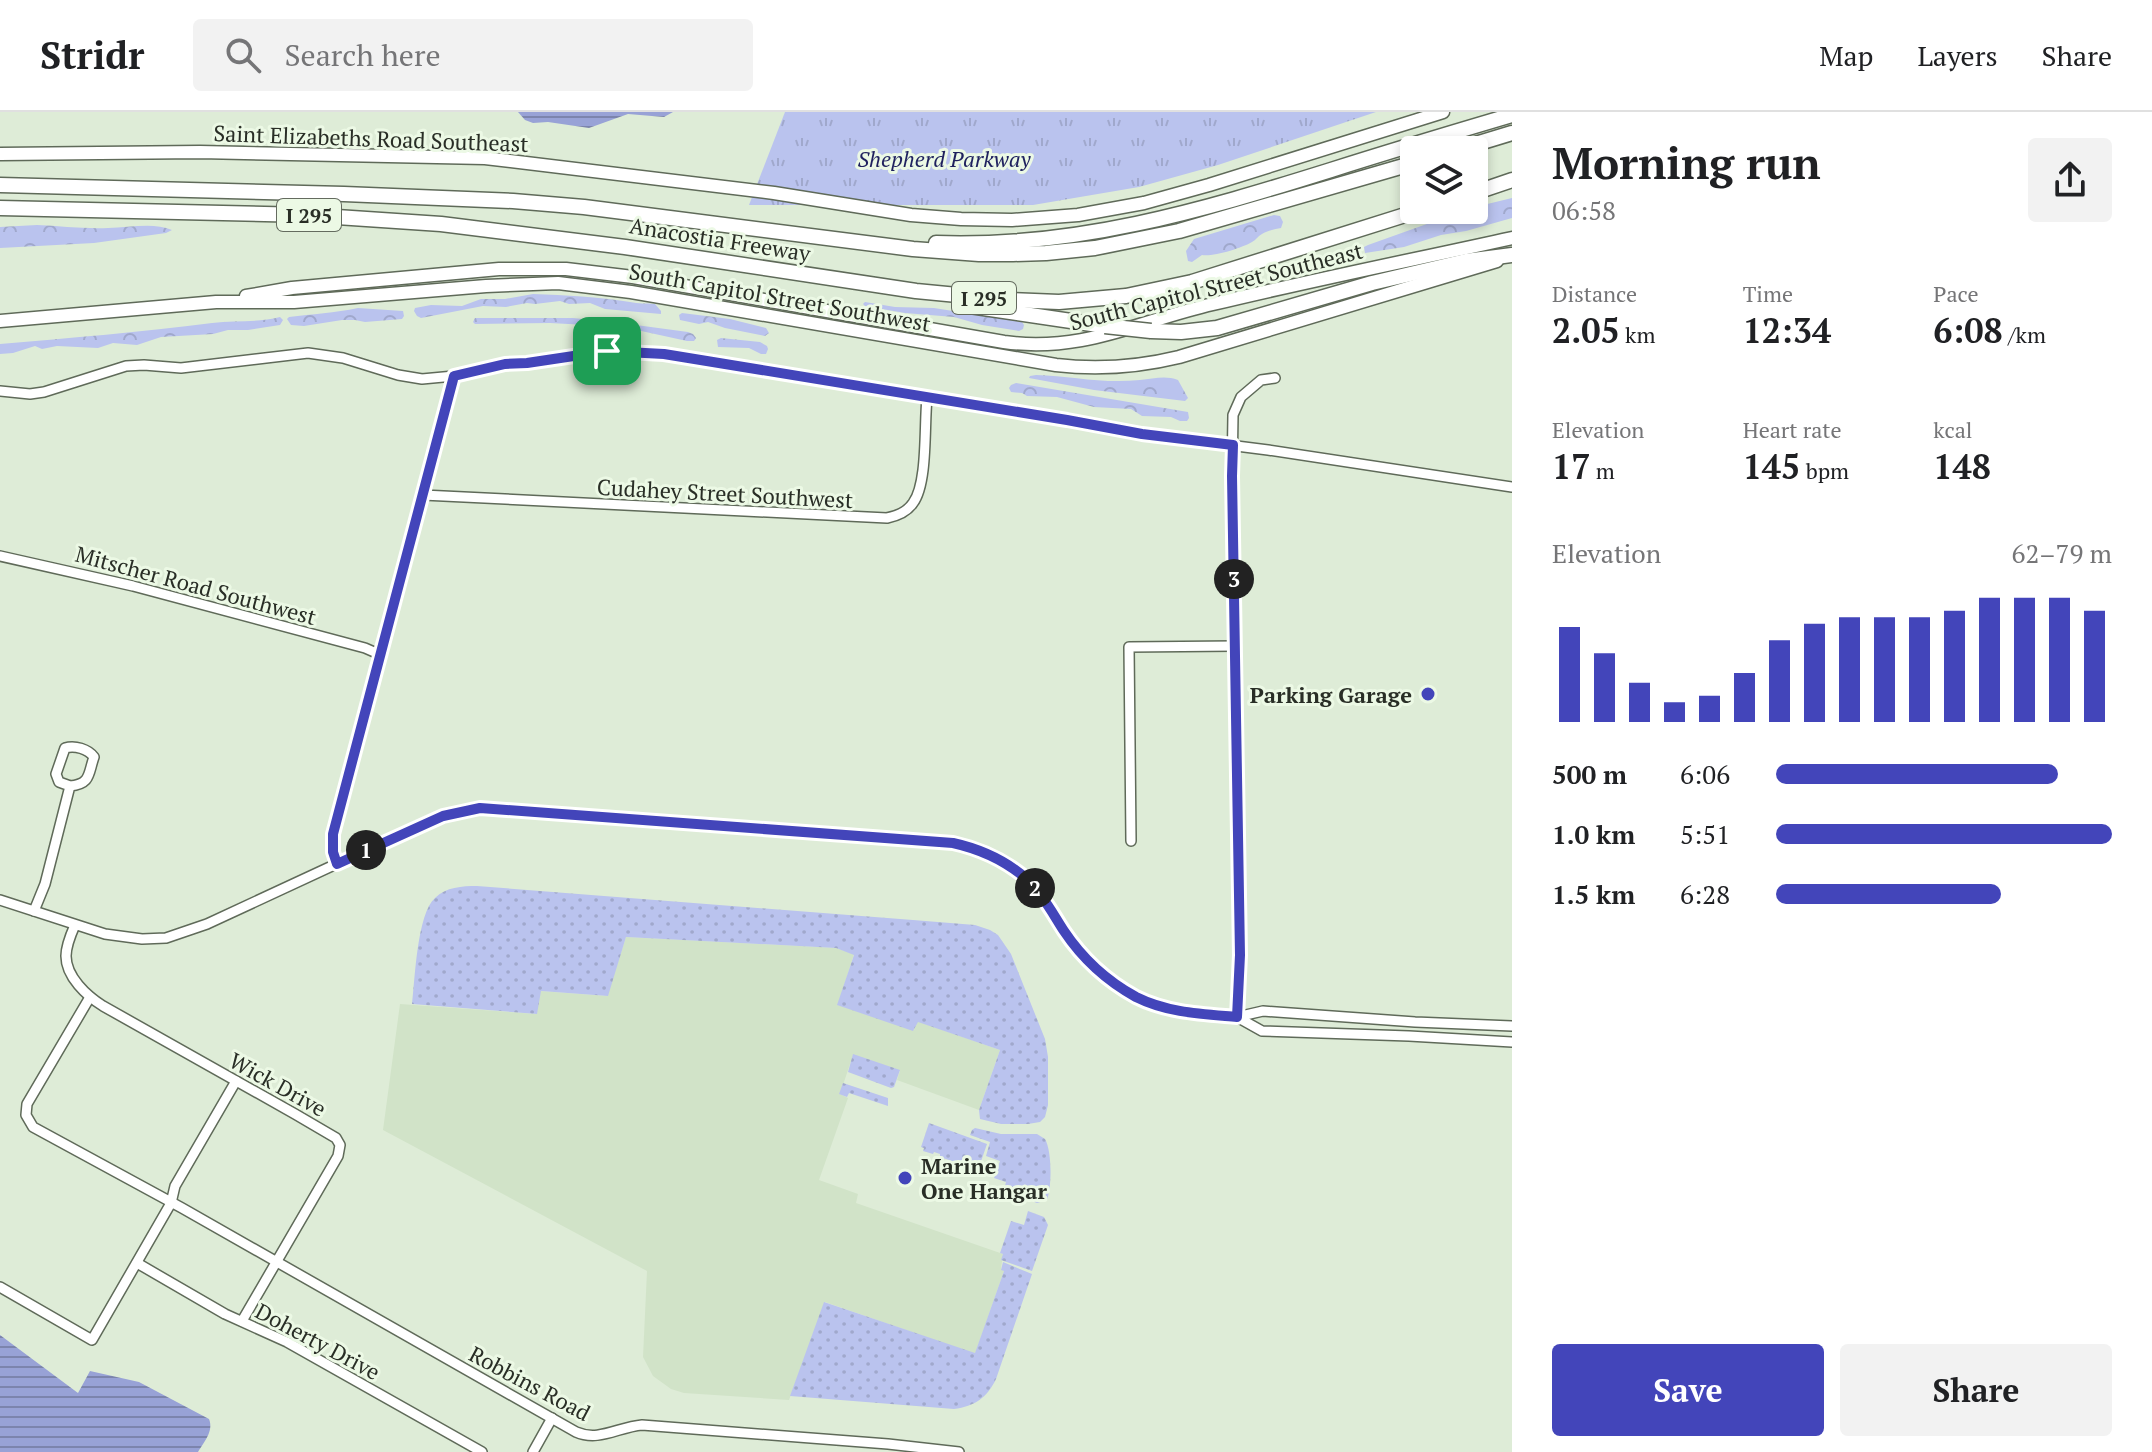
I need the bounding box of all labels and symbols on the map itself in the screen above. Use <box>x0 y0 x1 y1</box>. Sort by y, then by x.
street label: Saint Elizabeths Road Southeast <box>213 118 529 158</box>
park label: Shepherd Parkway <box>857 144 1032 173</box>
road number: I 295 <box>277 199 341 231</box>
street label: Anacostia Freeway <box>627 210 813 268</box>
street label: South Capitol Street Southeast <box>1066 235 1366 337</box>
street label: South Capitol Street Southwest <box>627 256 933 338</box>
road number: I 295 <box>952 282 1016 314</box>
pin <box>573 317 641 385</box>
street label: Cudahey Street Southwest <box>596 472 854 514</box>
street label: Mitscher Road Southwest <box>72 539 320 631</box>
pin: 3 <box>1214 559 1254 599</box>
place label: Parking Garage <box>1250 680 1412 709</box>
marker: Parking Garage <box>1419 685 1437 703</box>
pin: 1 <box>346 830 386 870</box>
pin: 2 <box>1015 868 1055 908</box>
street label: Wick Drive <box>224 1045 332 1123</box>
place label: Marine One Hangar <box>921 1151 1048 1205</box>
marker: Marine One Hangar <box>896 1169 914 1187</box>
street label: Doherty Drive <box>251 1296 385 1386</box>
street label: Robbins Road <box>464 1339 596 1427</box>

